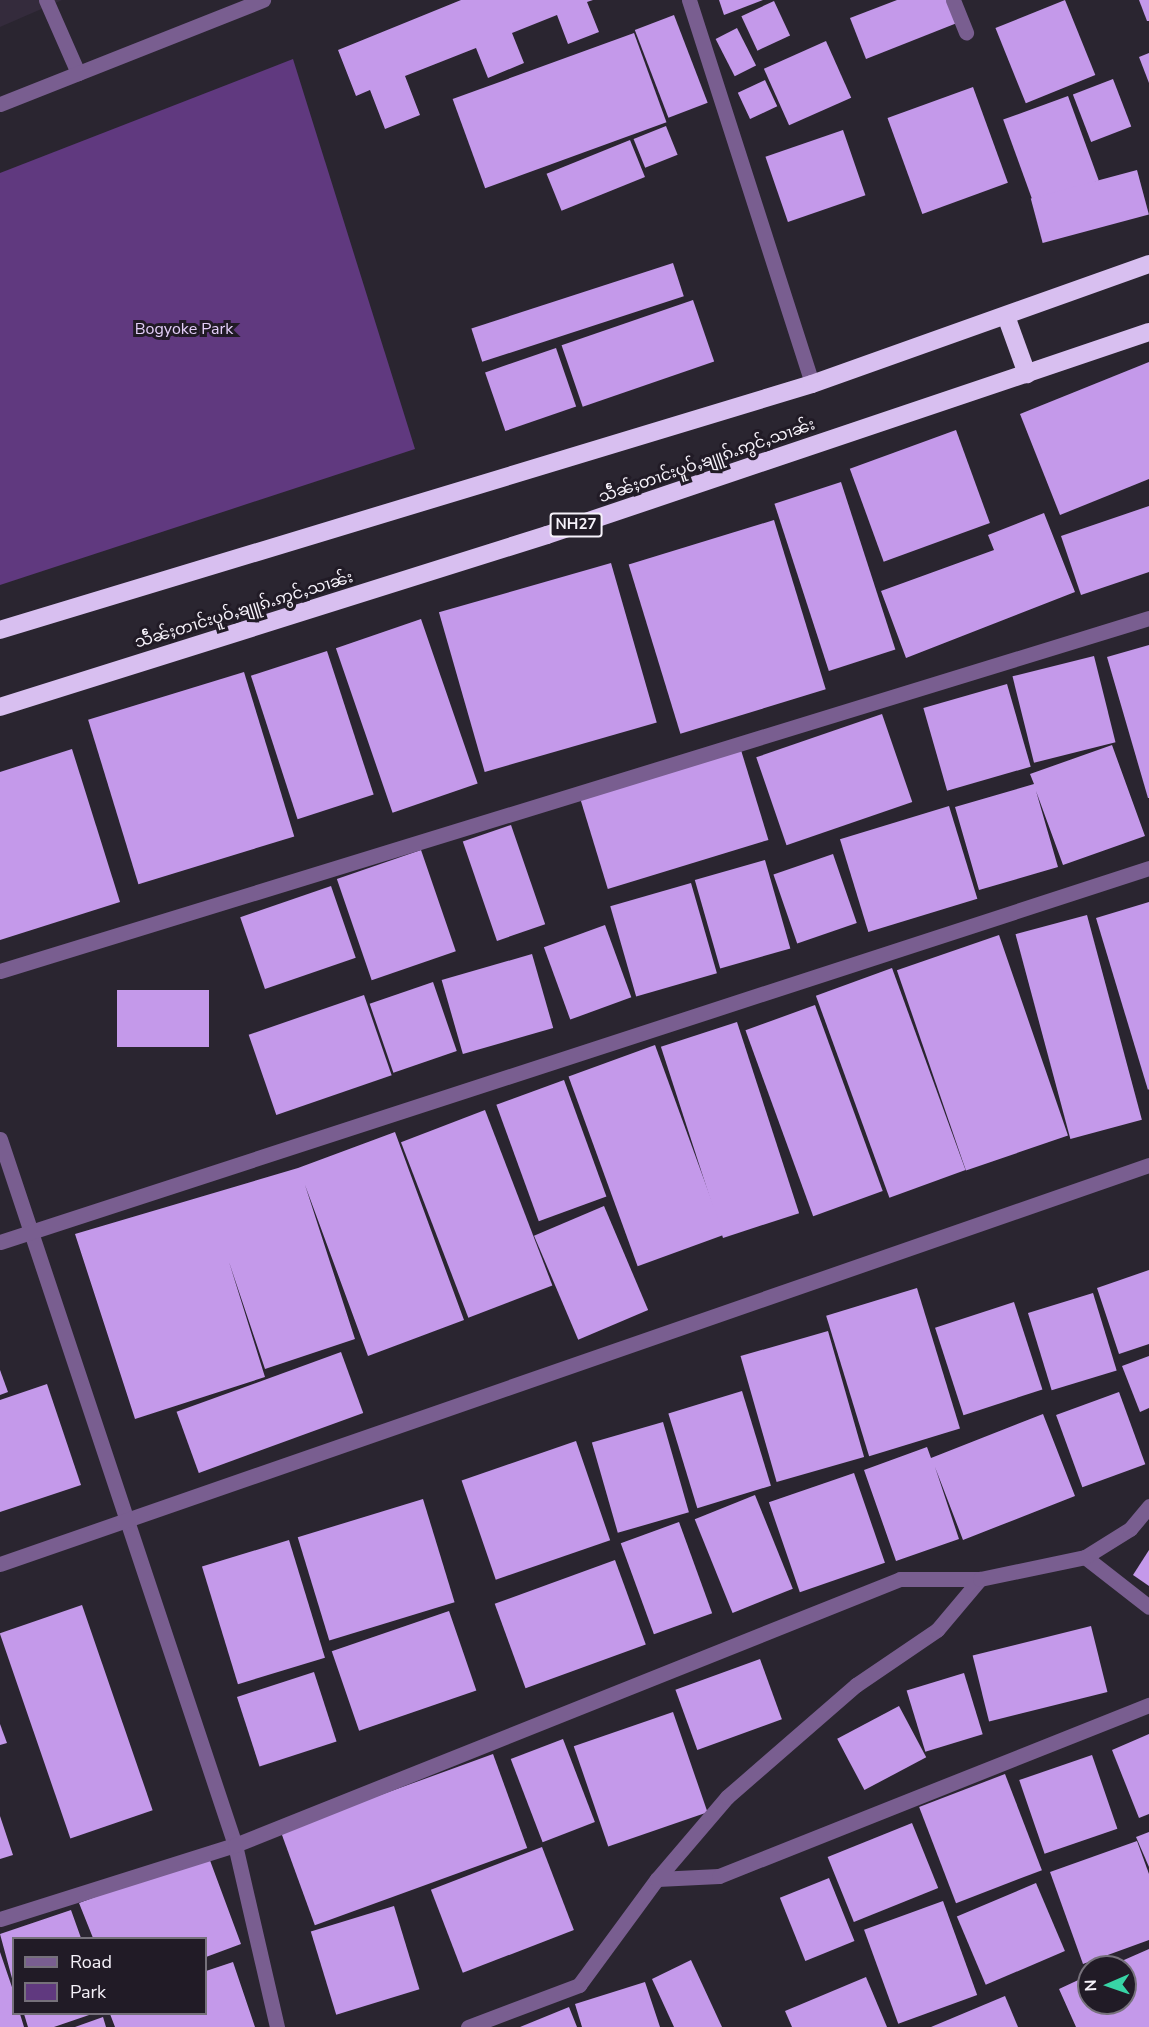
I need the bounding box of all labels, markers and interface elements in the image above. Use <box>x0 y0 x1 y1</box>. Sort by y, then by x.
park label: Bogyoke Park <box>135 319 233 339</box>
street label: သဵႅၼ်ႈတၢင်းပူဝ်ႇၶျူၵ်ႉဢွင်ႇသၢၼ်း <box>596 415 818 507</box>
road number: NH27 <box>549 513 603 537</box>
street label: သဵႅၼ်ႈတၢင်းပူဝ်ႇၶျူၵ်ႉဢွင်ႇသၢၼ်း <box>132 568 356 652</box>
legend <box>12 1937 207 2015</box>
text: Road <box>70 1950 112 1974</box>
north arrow <box>1077 1955 1137 2015</box>
text: N <box>1080 1979 1102 1992</box>
text: Park <box>70 1980 106 2004</box>

